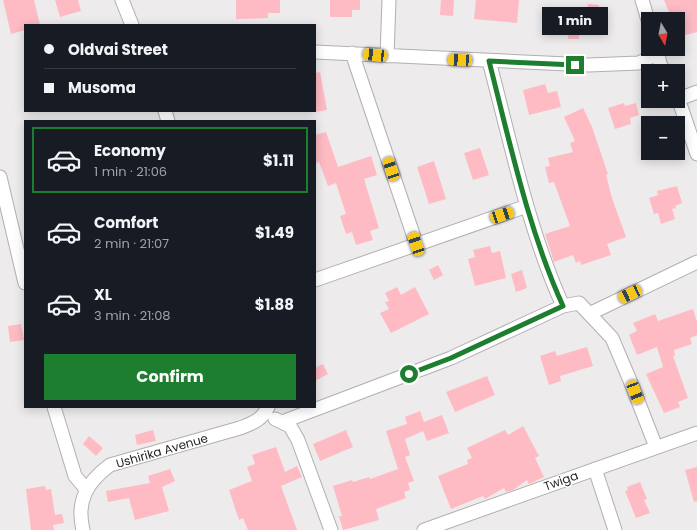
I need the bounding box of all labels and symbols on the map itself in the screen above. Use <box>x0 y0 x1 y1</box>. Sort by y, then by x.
callout: 1 min <box>542 7 608 35</box>
north arrow <box>641 12 685 56</box>
car <box>362 48 388 62</box>
car <box>448 53 472 67</box>
route end <box>566 56 584 74</box>
car <box>381 156 401 182</box>
car <box>489 205 515 225</box>
car <box>406 231 426 257</box>
car <box>617 283 643 305</box>
route start <box>400 365 418 383</box>
car <box>625 379 645 405</box>
street label: Ushirika Avenue <box>114 429 210 472</box>
street label: Twiga <box>541 466 580 495</box>

